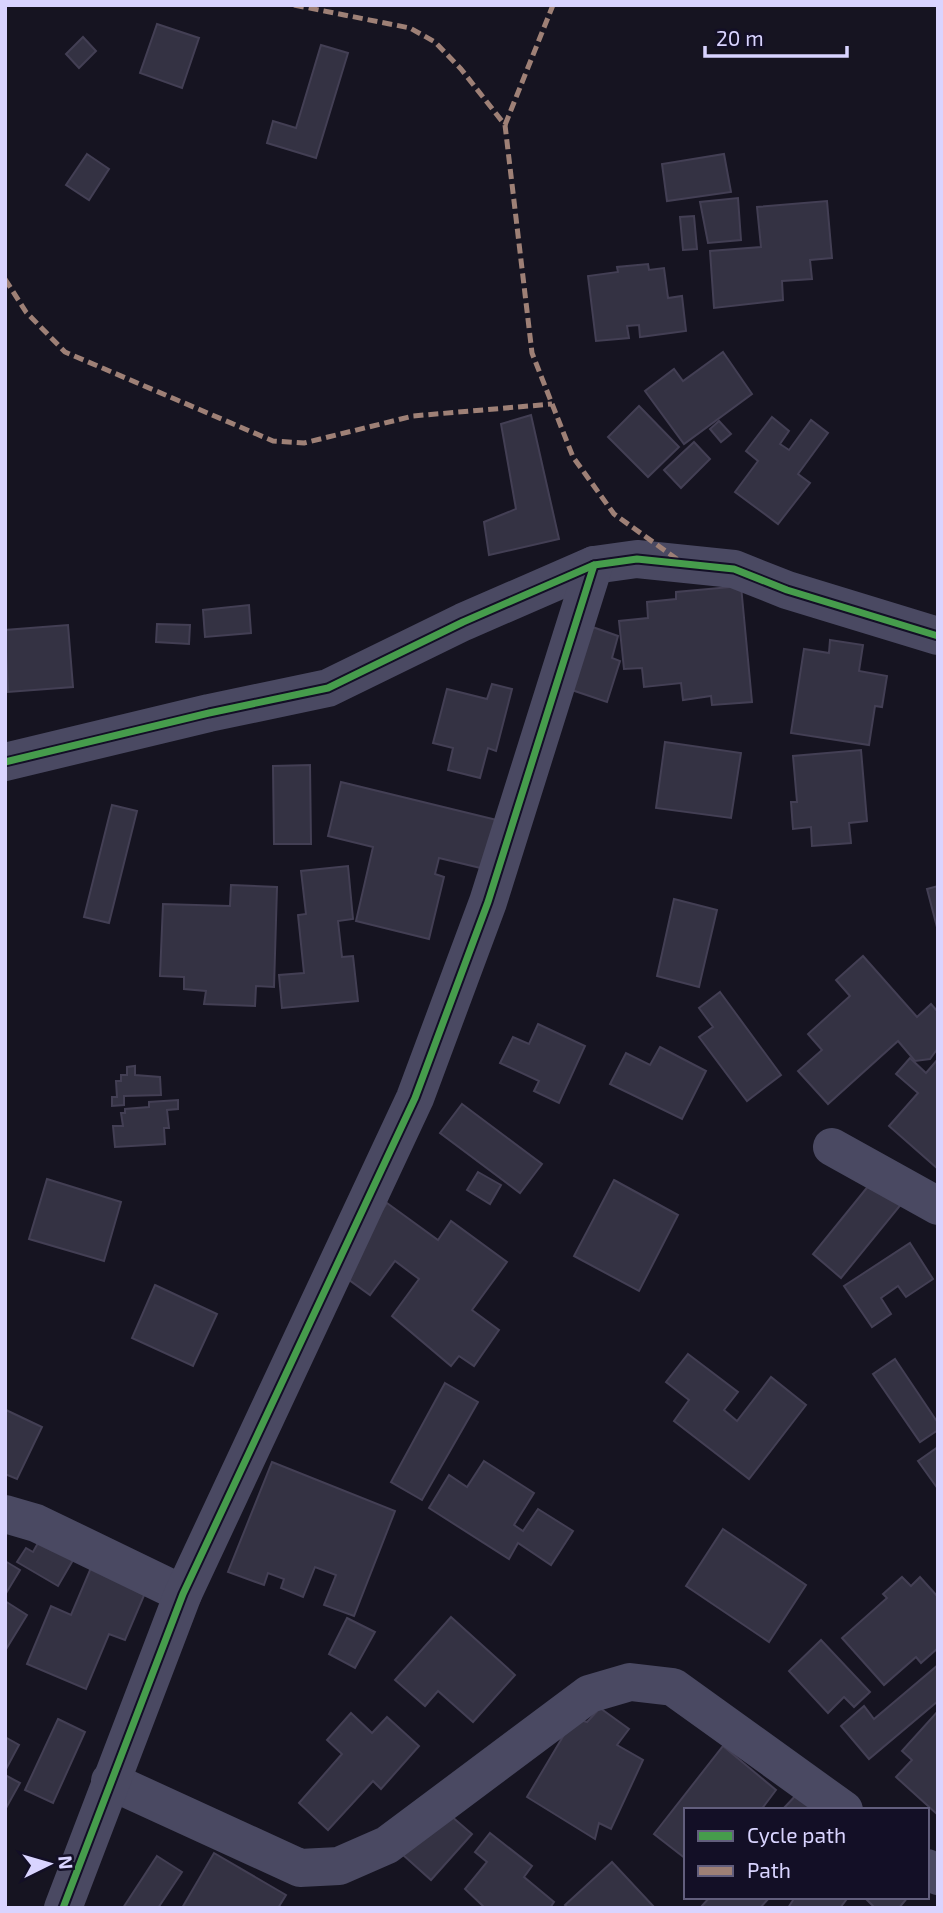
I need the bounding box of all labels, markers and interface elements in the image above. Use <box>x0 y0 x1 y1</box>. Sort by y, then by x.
scale bar <box>705 14 847 58</box>
text: 20 m <box>716 25 764 50</box>
legend <box>684 1808 929 1899</box>
text: Cycle path <box>747 1822 846 1847</box>
north arrow <box>14 1829 84 1899</box>
text: N <box>54 1855 78 1870</box>
text: Path <box>747 1857 791 1882</box>

